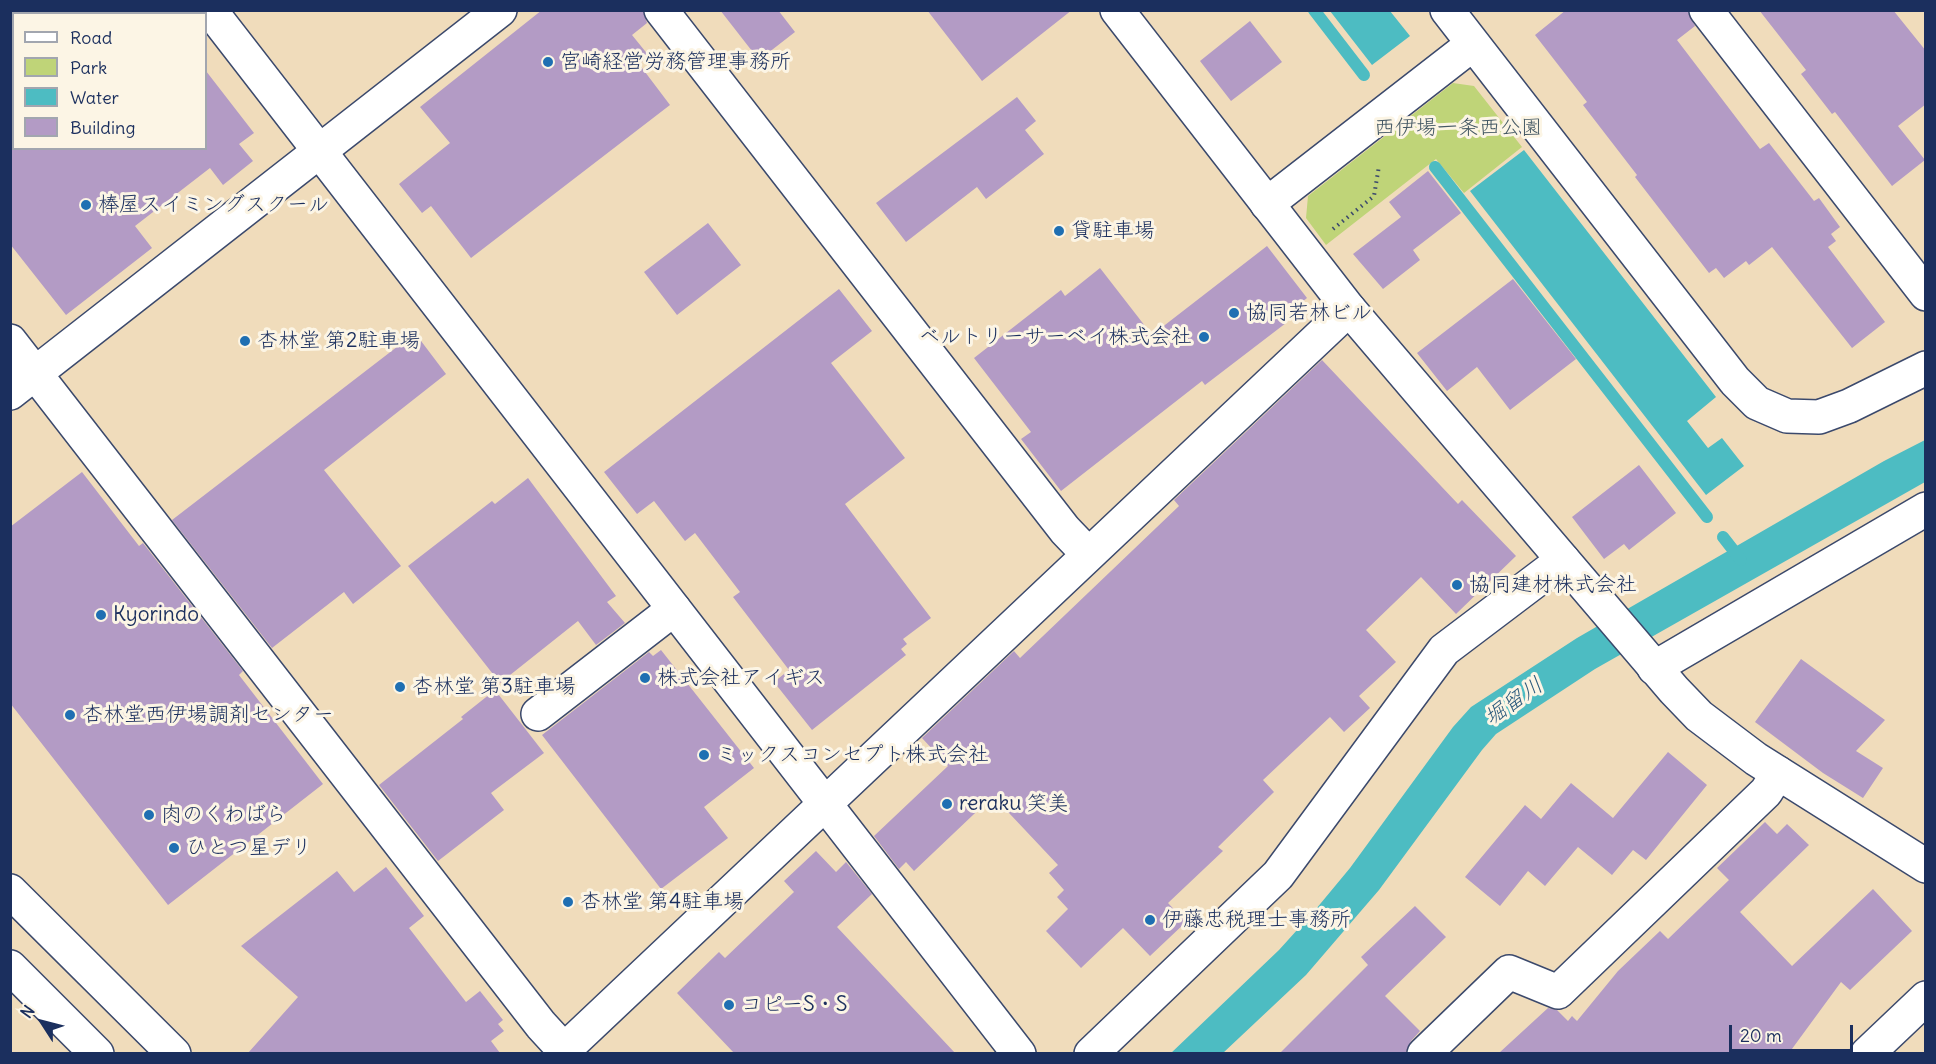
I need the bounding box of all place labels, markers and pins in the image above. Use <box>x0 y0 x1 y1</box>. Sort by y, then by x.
place label: 宮崎経営労務管理事務所 <box>560 49 791 75</box>
marker: 宮崎経営労務管理事務所 <box>541 55 555 69</box>
place label: 棒屋スイミングスクール <box>98 192 329 218</box>
marker: 棒屋スイミングスクール <box>79 198 93 212</box>
place label: 貸駐車場 <box>1071 218 1155 244</box>
marker: 貸駐車場 <box>1052 224 1066 238</box>
place label: 協同若林ビル <box>1246 300 1372 326</box>
marker: 協同若林ビル <box>1227 306 1241 320</box>
place label: ベルトリーサーベイ株式会社 <box>919 324 1192 350</box>
place label: 杏林堂 第2駐車場 <box>257 328 421 354</box>
marker: ベルトリーサーベイ株式会社 <box>1197 330 1211 344</box>
marker: 杏林堂 第2駐車場 <box>238 334 252 348</box>
place label: 協同建材株式会社 <box>1469 572 1637 598</box>
marker: 協同建材株式会社 <box>1450 578 1464 592</box>
place label: Kyorindo <box>113 602 199 628</box>
marker: Kyorindo <box>94 608 108 622</box>
place label: 株式会社アイギス <box>657 665 825 691</box>
marker: 株式会社アイギス <box>638 671 652 685</box>
place label: 杏林堂 第3駐車場 <box>412 674 576 700</box>
marker: 杏林堂 第3駐車場 <box>393 680 407 694</box>
place label: 杏林堂西伊場調剤センター <box>82 702 334 728</box>
marker: 杏林堂西伊場調剤センター <box>63 708 77 722</box>
place label: ミックスコンセプト株式会社 <box>716 742 989 768</box>
marker: ミックスコンセプト株式会社 <box>697 748 711 762</box>
place label: reraku 笑美 <box>959 791 1069 817</box>
marker: reraku 笑美 <box>940 797 954 811</box>
place label: 肉のくわばら <box>161 802 287 828</box>
marker: 肉のくわばら <box>142 808 156 822</box>
place label: ひとつ星デリ <box>186 835 312 861</box>
marker: ひとつ星デリ <box>167 841 181 855</box>
place label: 杏林堂 第4駐車場 <box>580 889 744 915</box>
marker: 杏林堂 第4駐車場 <box>561 895 575 909</box>
place label: 伊藤忠税理士事務所 <box>1162 907 1351 933</box>
marker: 伊藤忠税理士事務所 <box>1143 913 1157 927</box>
place label: コピーS・S <box>741 992 847 1018</box>
marker: コピーS・S <box>722 998 736 1012</box>

